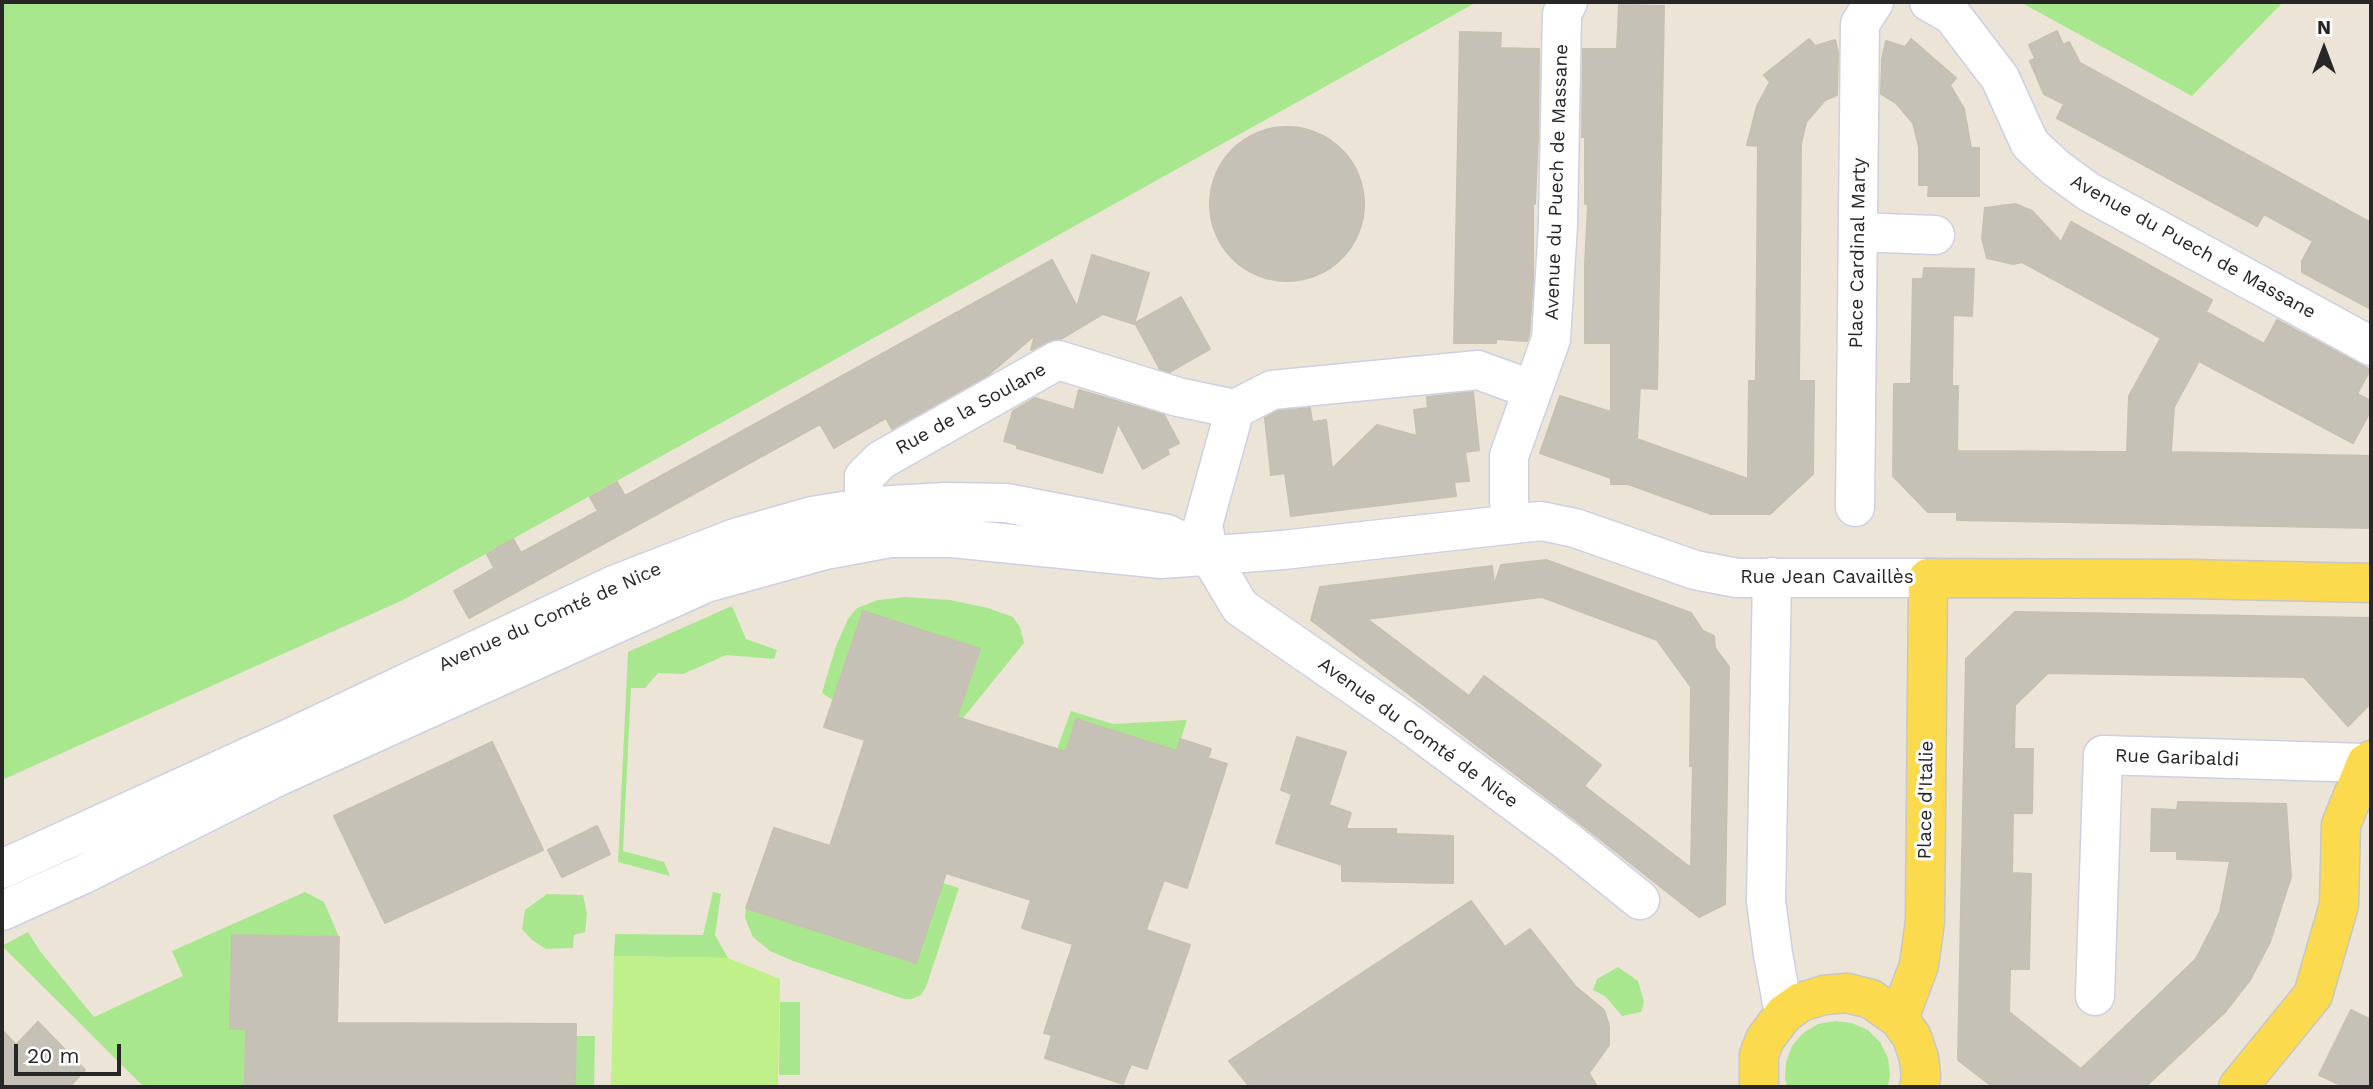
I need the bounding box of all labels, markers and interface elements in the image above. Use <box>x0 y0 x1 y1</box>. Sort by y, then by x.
north arrow <box>2289 14 2359 84</box>
text: N <box>2317 16 2331 39</box>
street label: Avenue du Puech de Massane <box>1541 43 1573 321</box>
street label: Place Cardinal Marty <box>1845 157 1871 349</box>
street label: Avenue du Puech de Massane <box>2066 170 2320 324</box>
street label: Rue de la Soulane <box>892 358 1050 460</box>
street label: Avenue du Comté de Nice <box>435 557 665 677</box>
street label: Rue Jean Cavaillès <box>1740 566 1914 588</box>
street label: Avenue du Comté de Nice <box>1314 653 1522 813</box>
street label: Place d'Italie <box>1914 740 1938 860</box>
street label: Rue Garibaldi <box>2114 744 2240 772</box>
scale bar <box>18 1030 124 1074</box>
text: 20 m <box>27 1043 79 1068</box>

